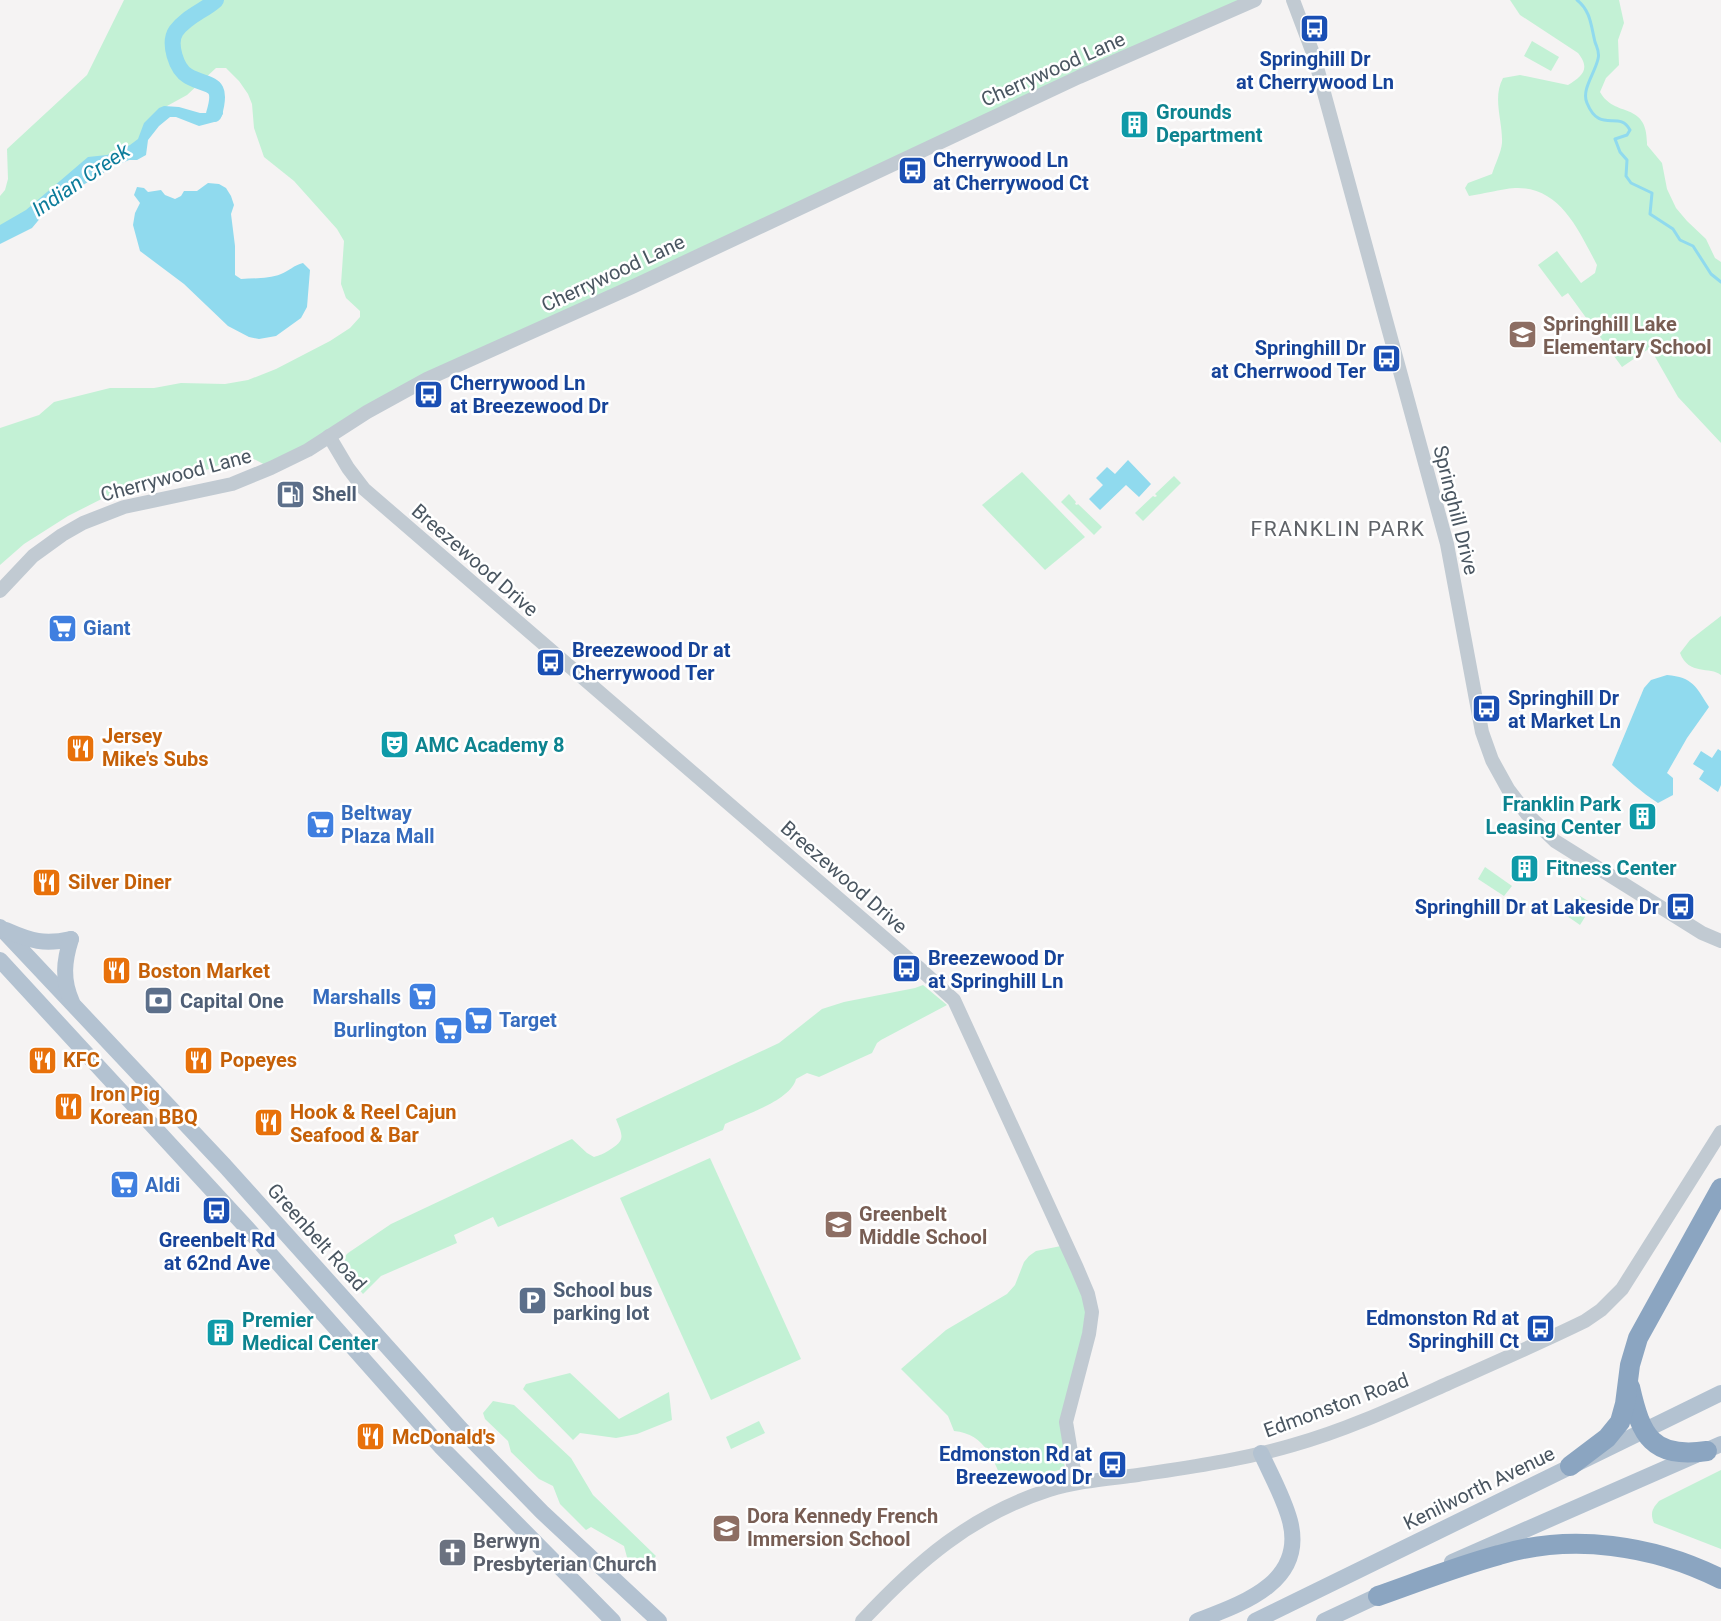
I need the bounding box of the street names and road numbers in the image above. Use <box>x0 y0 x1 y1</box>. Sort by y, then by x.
street label: Cherrywood Lane <box>977 26 1129 112</box>
street label: Cherrywood Lane <box>538 229 688 317</box>
street label: Cherrywood Lane <box>98 443 254 507</box>
street label: Springhill Drive <box>1428 443 1484 577</box>
street label: Breezewood Drive <box>407 499 543 621</box>
street label: Breezewood Drive <box>776 816 912 938</box>
street label: Greenbelt Road <box>262 1178 372 1296</box>
street label: Edmonston Road <box>1260 1368 1412 1442</box>
street label: Kenilworth Avenue <box>1399 1441 1559 1535</box>

